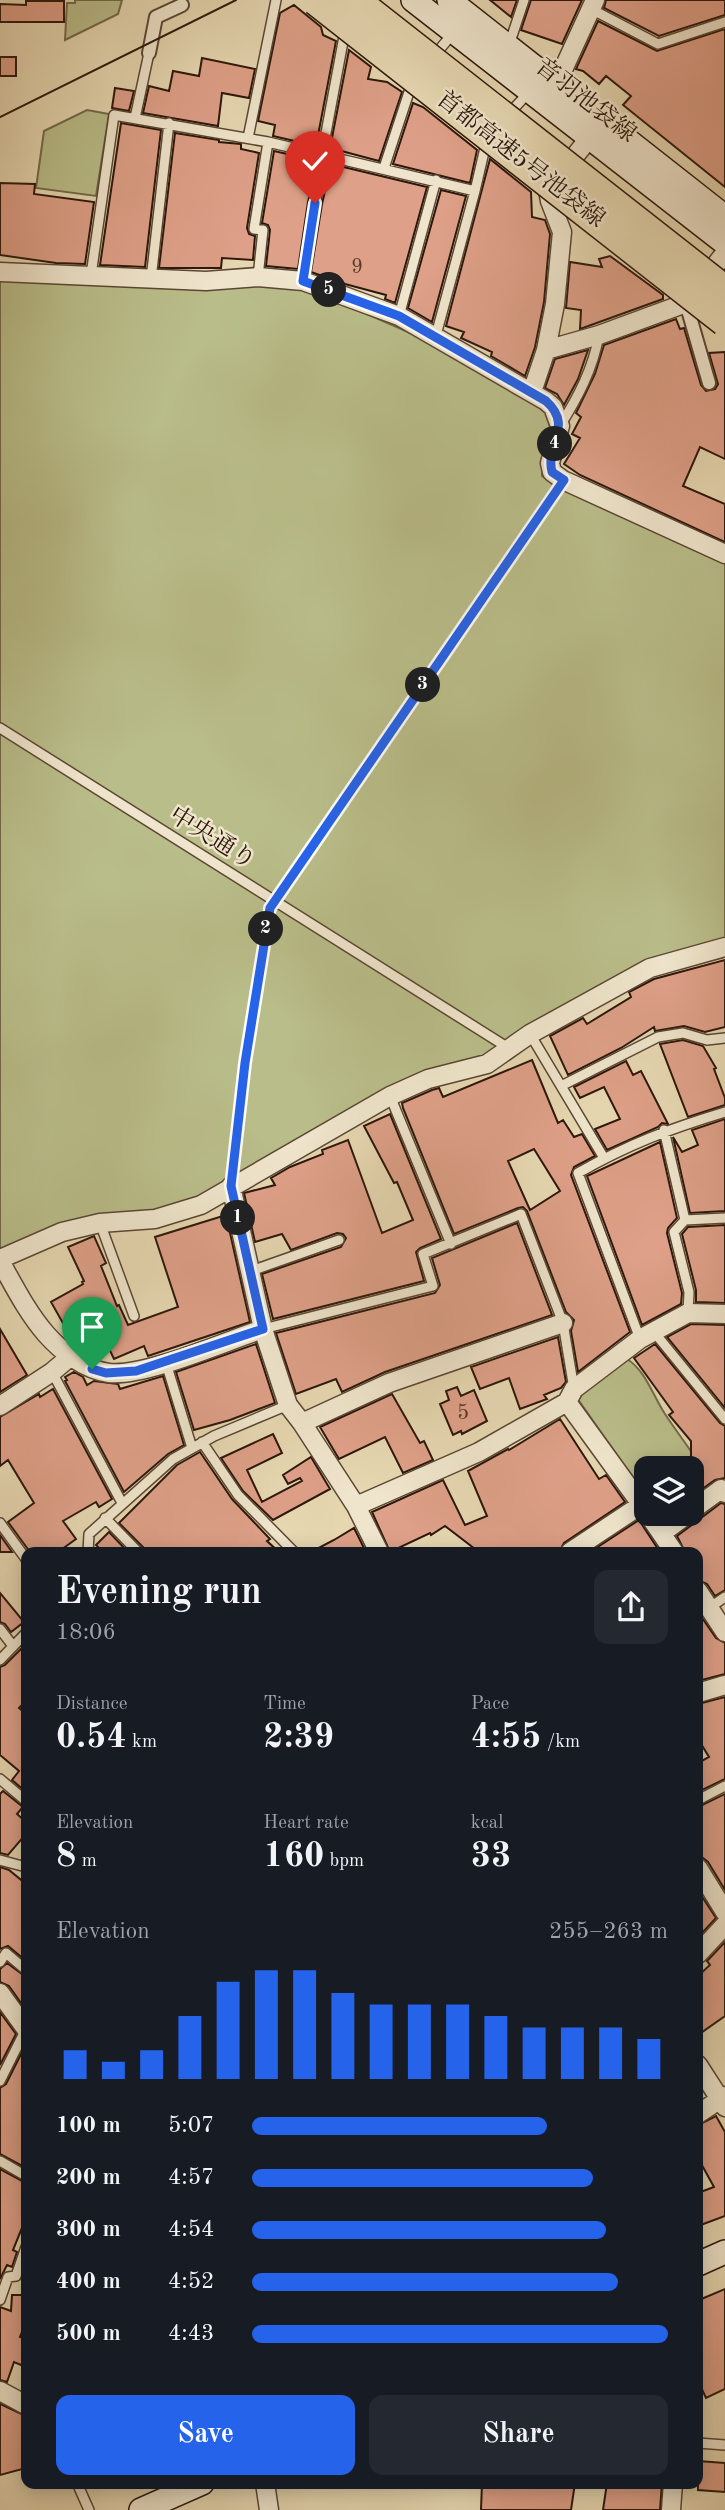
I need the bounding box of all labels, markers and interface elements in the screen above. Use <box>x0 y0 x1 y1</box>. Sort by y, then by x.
street label: 音羽池袋線 <box>530 52 642 147</box>
street label: 首都高速5号池袋線 <box>431 85 610 233</box>
pin <box>285 131 345 203</box>
icon: check <box>296 142 334 180</box>
house number: 9 <box>351 257 363 278</box>
pin: 5 <box>312 272 346 308</box>
text: 5 <box>323 280 334 299</box>
pin: 4 <box>538 426 572 462</box>
text: 4 <box>549 434 560 453</box>
pin: 3 <box>406 668 440 702</box>
text: 3 <box>417 675 428 694</box>
street label: 中央通り <box>165 801 261 875</box>
pin: 2 <box>248 912 284 946</box>
text: 2 <box>260 919 271 938</box>
pin: 1 <box>220 1200 256 1236</box>
text: 1 <box>232 1208 243 1227</box>
pin <box>62 1297 122 1369</box>
icon: arrive <box>73 1308 111 1346</box>
house number: 5 <box>457 1403 469 1424</box>
map controls <box>634 1456 704 1526</box>
button: layers <box>634 1456 704 1526</box>
button: share <box>594 1570 668 1644</box>
text: Evening run <box>56 1574 262 1612</box>
text: 18:06 <box>56 1621 116 1644</box>
text: Distance <box>56 1695 128 1714</box>
text: Time <box>263 1695 306 1714</box>
text: Pace <box>471 1695 509 1714</box>
text: 0.54 <box>56 1720 127 1755</box>
text: 2:39 <box>263 1720 334 1755</box>
text: 4:55 <box>471 1720 541 1755</box>
text: km <box>127 1733 157 1752</box>
text: /km <box>541 1733 580 1752</box>
text: Elevation <box>56 1814 133 1833</box>
text: Heart rate <box>263 1814 349 1833</box>
text: kcal <box>471 1814 503 1833</box>
text: 8 <box>56 1839 76 1874</box>
text: 160 <box>263 1839 324 1874</box>
text: 33 <box>471 1839 511 1874</box>
text: m <box>76 1852 97 1871</box>
text: bpm <box>324 1852 364 1871</box>
text: Elevation <box>56 1920 150 1943</box>
text: 255–263 m <box>549 1920 668 1943</box>
text: 100 m <box>56 2114 121 2137</box>
text: 5:07 <box>168 2114 214 2137</box>
text: 200 m <box>56 2166 121 2189</box>
text: 4:57 <box>168 2166 214 2189</box>
text: 300 m <box>56 2218 121 2241</box>
text: 4:54 <box>168 2218 214 2241</box>
text: 400 m <box>56 2270 121 2293</box>
text: 4:52 <box>168 2270 214 2293</box>
text: 500 m <box>56 2322 121 2345</box>
text: 4:43 <box>168 2322 214 2345</box>
button: Save <box>56 2395 355 2475</box>
button: Share <box>369 2395 668 2475</box>

